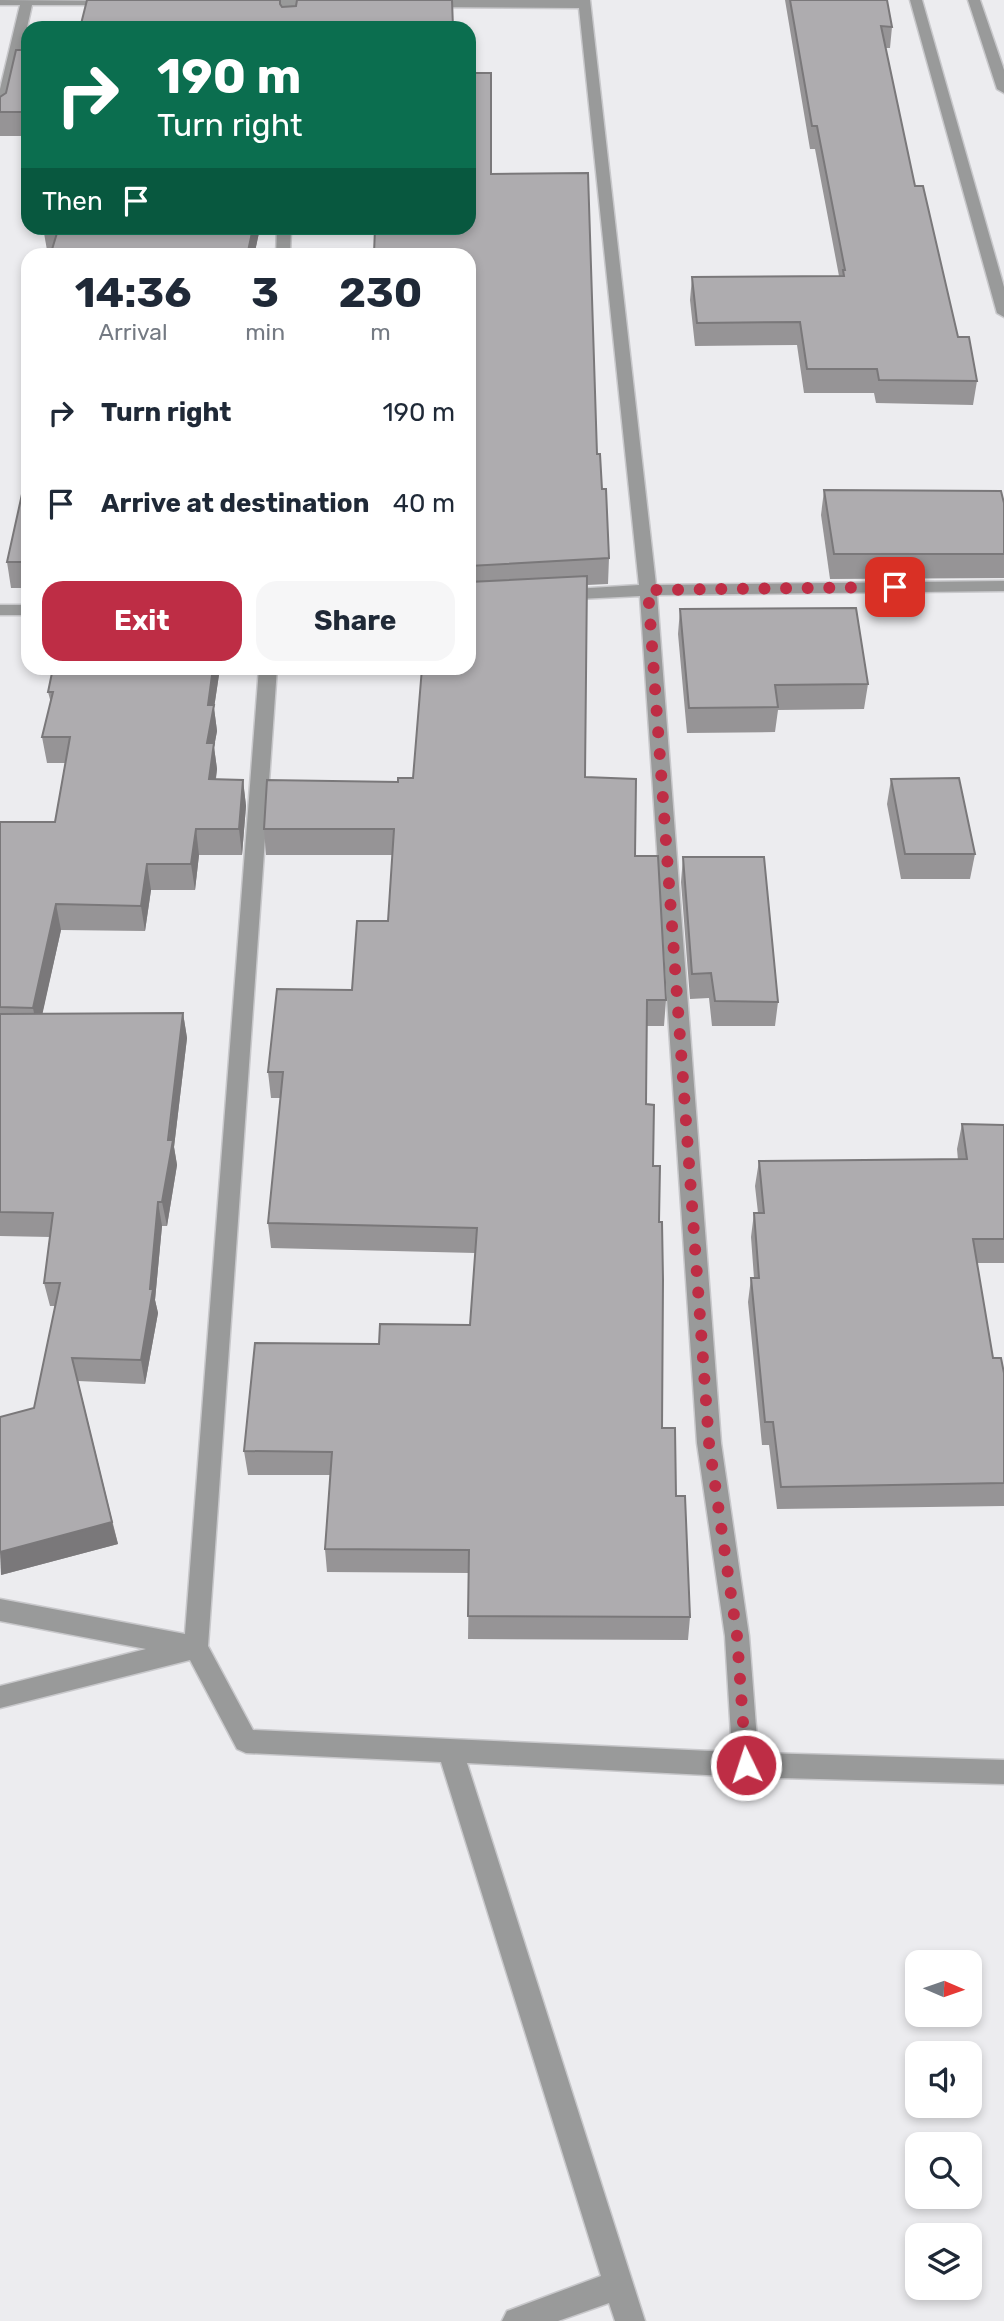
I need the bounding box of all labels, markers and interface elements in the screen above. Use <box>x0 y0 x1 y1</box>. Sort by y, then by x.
text: 190 m <box>157 47 301 105</box>
icon: right <box>42 49 133 140</box>
text: Turn right <box>157 106 302 144</box>
icon: arrive <box>117 182 155 220</box>
text: Then <box>42 186 103 217</box>
text: 14:36 <box>75 268 192 318</box>
text: 3 <box>251 268 279 318</box>
text: 230 <box>339 268 422 318</box>
text: Arrival <box>99 318 168 346</box>
text: min <box>245 318 285 346</box>
text: m <box>370 318 391 346</box>
icon: right <box>42 394 80 432</box>
text: Turn right <box>101 397 231 428</box>
text: 190 m <box>382 397 455 428</box>
icon: arrive <box>42 485 80 523</box>
text: Arrive at destination <box>101 488 369 519</box>
text: 40 m <box>393 488 455 519</box>
pin <box>865 557 925 617</box>
icon: arrive <box>876 568 914 606</box>
button: Exit <box>42 581 242 661</box>
button: Share <box>256 581 455 661</box>
position arrow <box>709 1728 783 1802</box>
north arrow <box>905 1950 982 2026</box>
map controls <box>905 1950 982 2300</box>
button: sound <box>905 2041 982 2118</box>
button: search <box>905 2132 982 2209</box>
button: layers <box>905 2223 982 2300</box>

